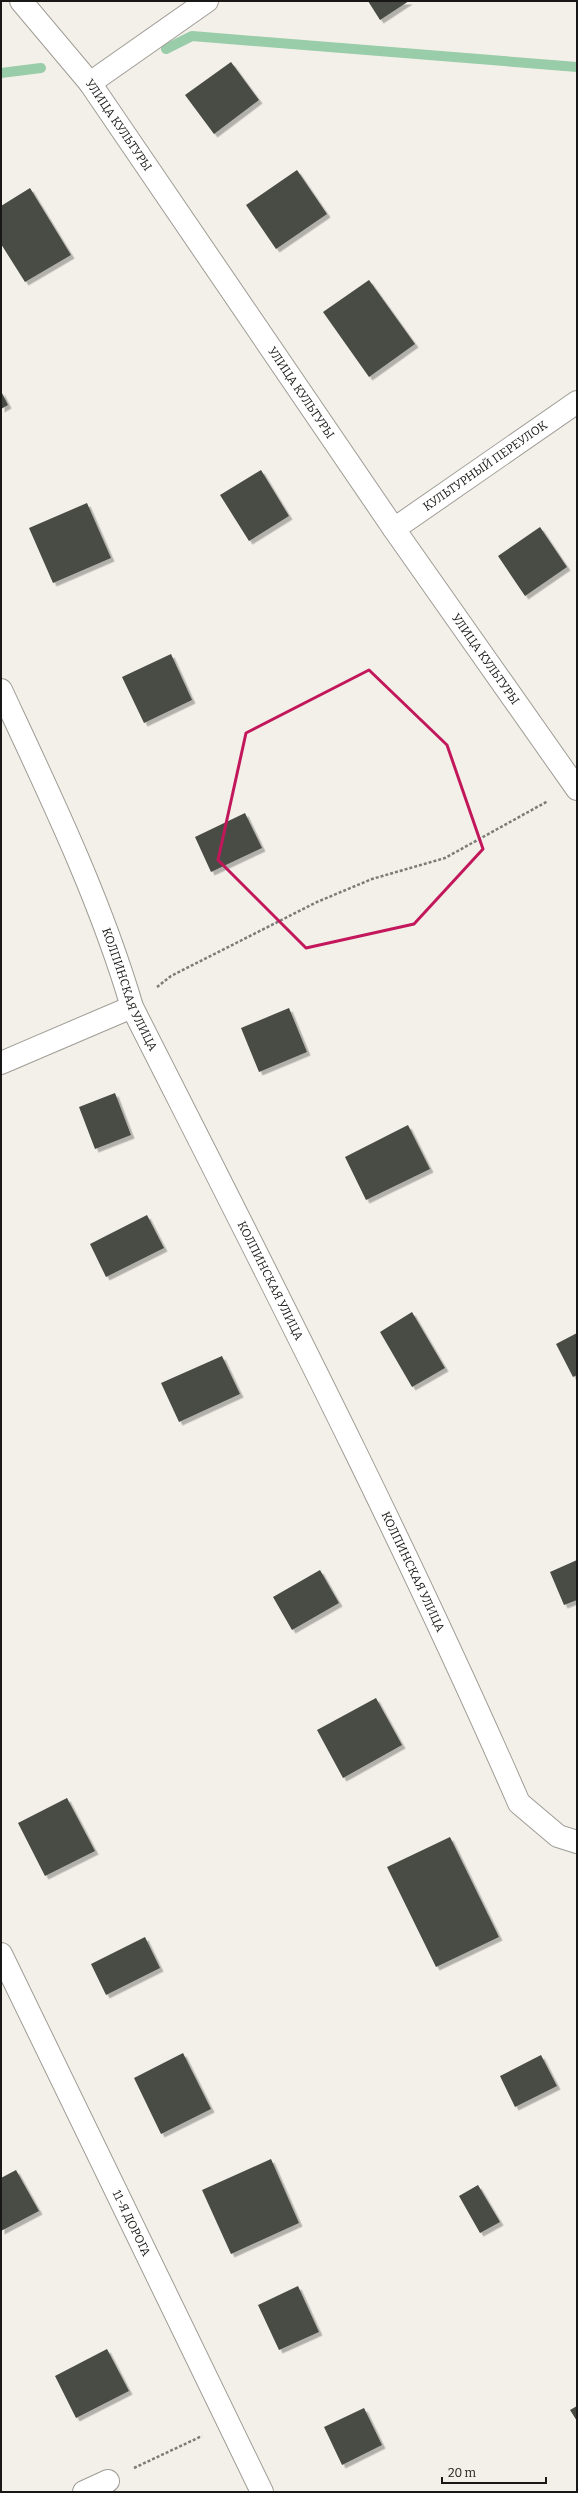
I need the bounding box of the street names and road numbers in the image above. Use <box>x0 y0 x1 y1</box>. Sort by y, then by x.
street label: УЛИЦА КУЛЬТУРЫ <box>82 77 155 174</box>
street label: УЛИЦА КУЛЬТУРЫ <box>265 344 337 441</box>
street label: КУЛЬТУРНЫЙ ПЕРЕУЛОК <box>420 417 550 514</box>
street label: УЛИЦА КУЛЬТУРЫ <box>449 611 522 707</box>
street label: КОЛПИНСКАЯ УЛИЦА <box>99 926 160 1054</box>
street label: КОЛПИНСКАЯ УЛИЦА <box>235 1219 306 1343</box>
street label: КОЛПИНСКАЯ УЛИЦА <box>378 1509 448 1634</box>
street label: 11-Я ДОРОГА <box>110 2188 154 2259</box>

